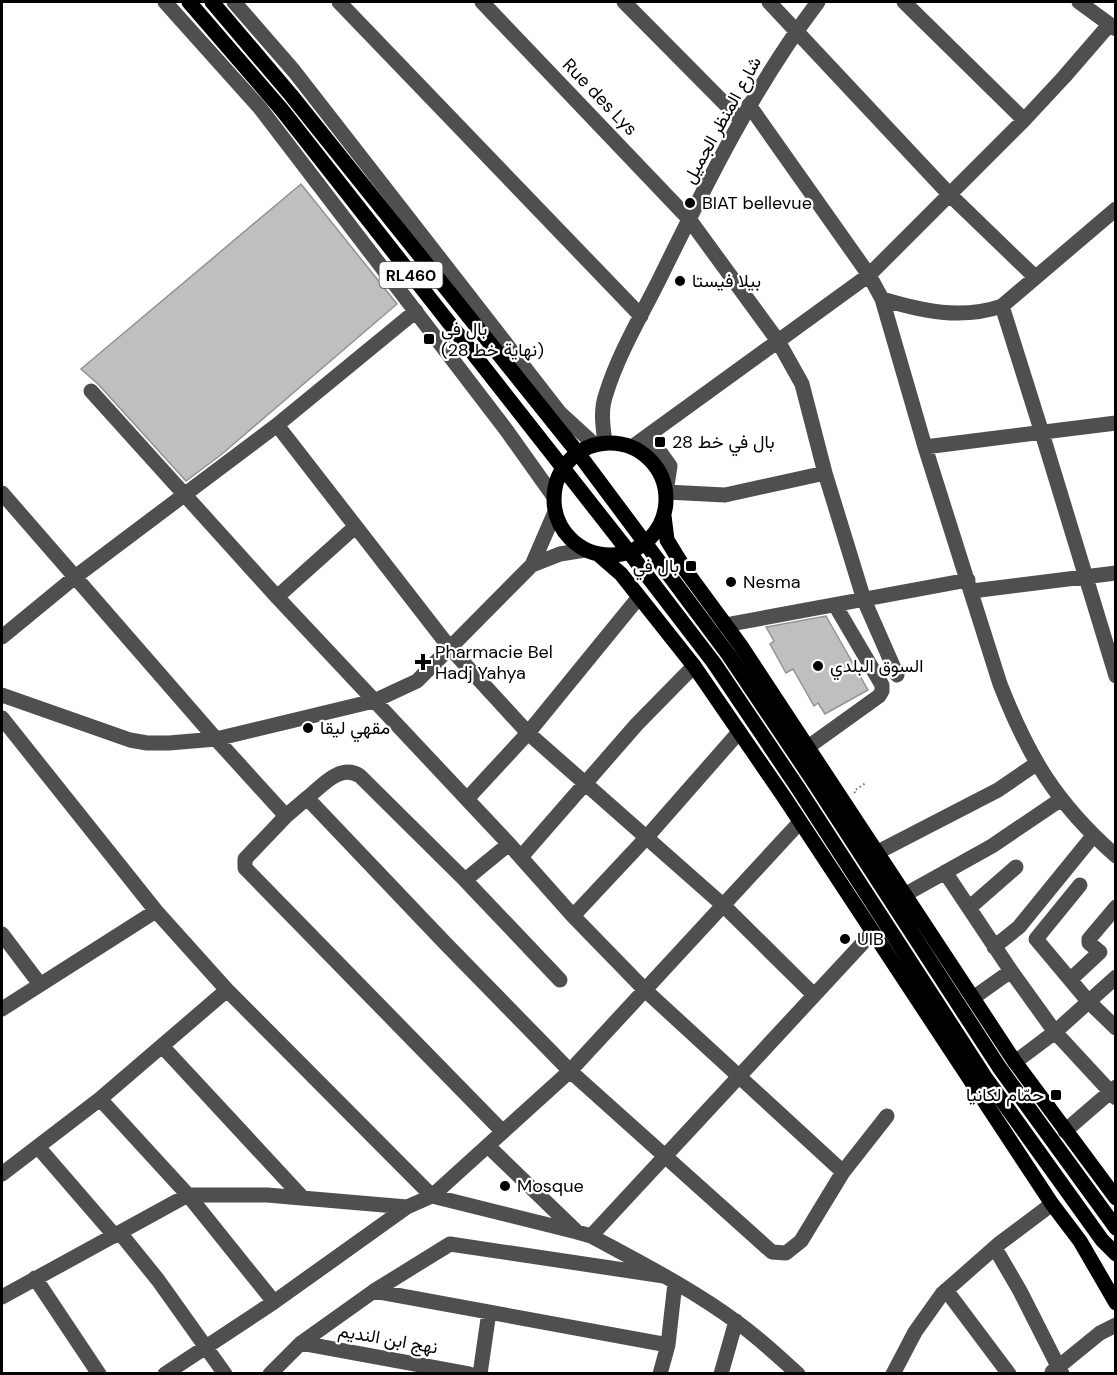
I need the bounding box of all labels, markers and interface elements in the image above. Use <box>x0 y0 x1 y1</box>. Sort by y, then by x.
street label: شارع المنظر الجميل <box>677 52 767 188</box>
street label: Rue des Lys <box>557 53 643 141</box>
place label: BIAT bellevue <box>702 191 812 215</box>
marker: BIAT bellevue <box>683 196 697 210</box>
road number: RL460 <box>380 262 442 288</box>
place label: بيلا فيستا <box>692 269 761 293</box>
marker: بيلا فيستا <box>673 274 687 288</box>
place label: بال في (نهاية خط 28) <box>441 317 544 362</box>
marker: بال في (نهاية خط 28) <box>422 332 436 346</box>
place label: بال في خط 28 <box>672 430 775 457</box>
marker: بال في خط 28 <box>653 435 667 449</box>
place label: بال في <box>633 554 679 581</box>
marker: بال في <box>684 559 698 573</box>
place label: Nesma <box>743 570 801 594</box>
marker: Nesma <box>724 575 738 589</box>
place label: Pharmacie Bel Hadj Yahya <box>435 640 553 685</box>
place label: السوق البلدي <box>830 654 923 681</box>
marker: Pharmacie Bel Hadj Yahya <box>416 655 430 669</box>
marker: السوق البلدي <box>811 659 825 673</box>
place label: مقهي ليقا <box>320 716 390 743</box>
marker: مقهي ليقا <box>301 721 315 735</box>
place label: UIB <box>857 927 884 951</box>
marker: UIB <box>838 932 852 946</box>
place label: حمّام لكانيا <box>966 1083 1044 1107</box>
marker: حمّام لكانيا <box>1049 1088 1063 1102</box>
place label: Mosque <box>517 1174 584 1198</box>
marker: Mosque <box>498 1179 512 1193</box>
street label: نهج ابن النديم <box>336 1318 440 1360</box>

